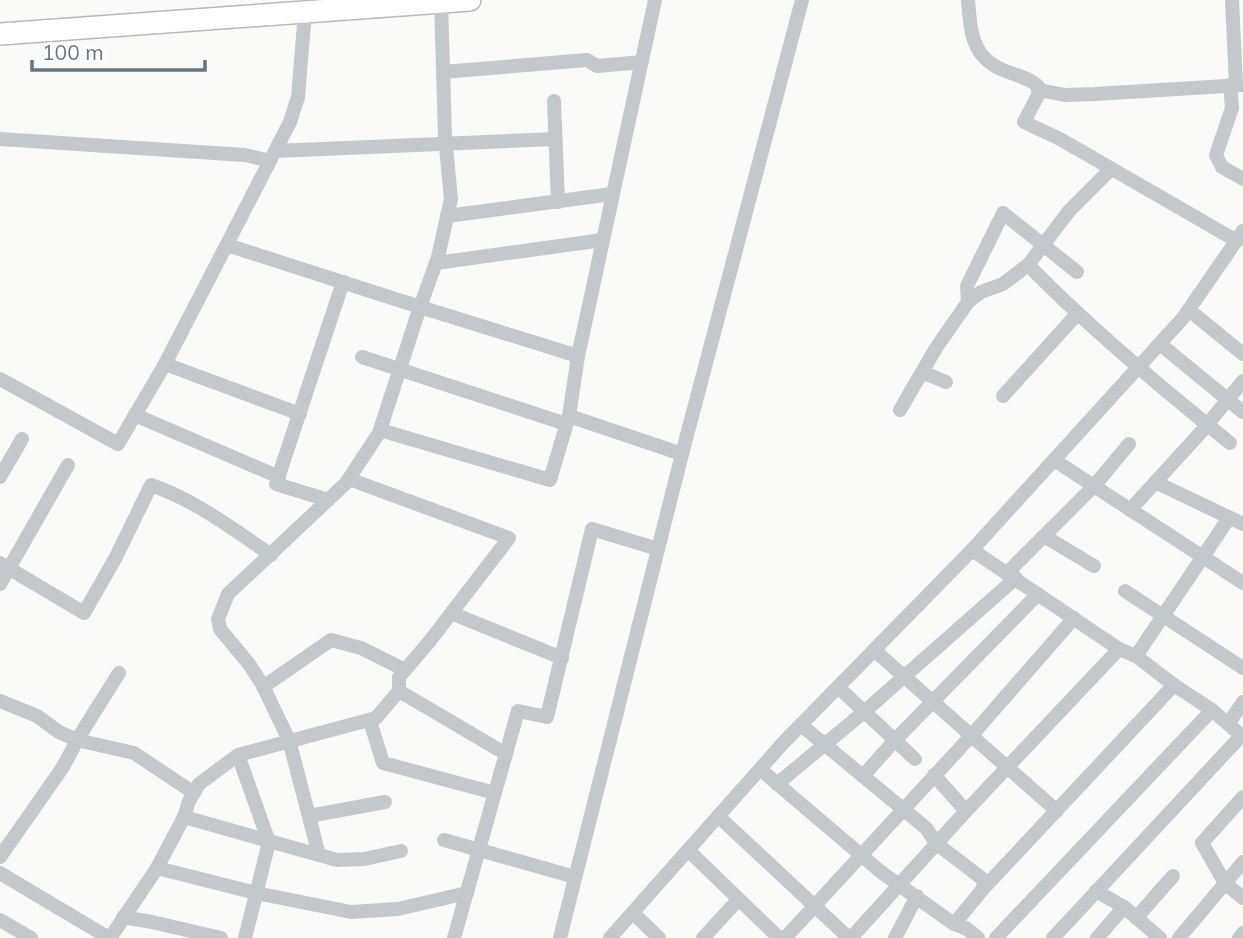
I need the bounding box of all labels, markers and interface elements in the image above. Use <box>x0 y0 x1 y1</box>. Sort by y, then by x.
scale bar <box>32 28 205 72</box>
text: 100 m <box>42 39 104 65</box>

